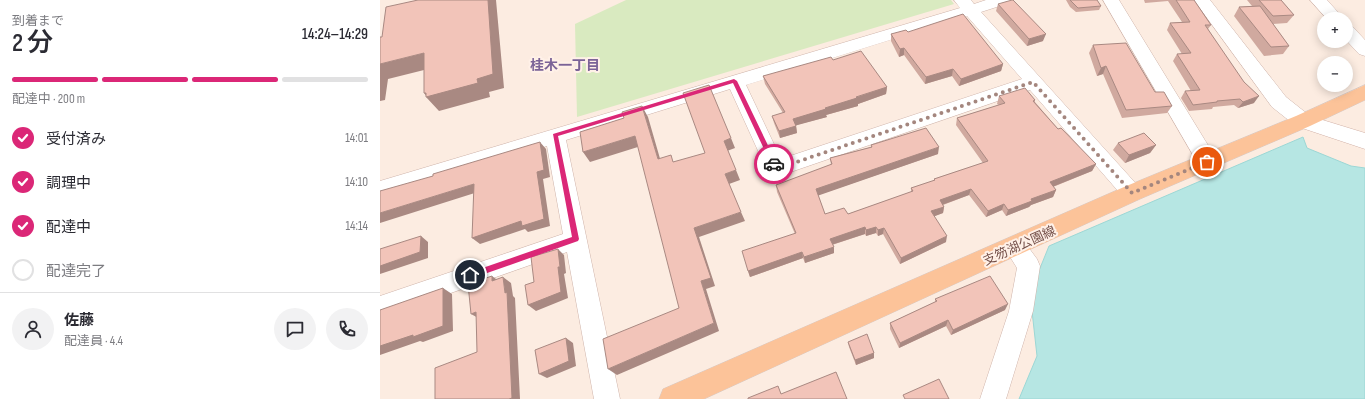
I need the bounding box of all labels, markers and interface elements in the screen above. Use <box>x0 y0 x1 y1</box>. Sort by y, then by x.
map controls <box>1317 12 1353 92</box>
button: + <box>1317 12 1353 48</box>
text: 到着まで <box>12 13 64 29</box>
text: 14:24–14:29 <box>302 25 368 44</box>
text: 2 分 <box>12 28 53 59</box>
button: − <box>1317 56 1353 92</box>
district label: 桂木一丁目 <box>530 57 600 74</box>
text: 配達中 · 200 m <box>12 91 85 107</box>
icon: check <box>12 127 34 149</box>
text: 受付済み <box>46 130 106 149</box>
text: 14:01 <box>345 130 368 146</box>
courier <box>754 144 794 184</box>
pin <box>1190 145 1224 179</box>
icon: bag <box>1196 151 1218 173</box>
icon: car <box>763 153 785 175</box>
icon: check <box>12 171 34 193</box>
text: 調理中 <box>46 174 91 193</box>
text: 14:10 <box>345 174 368 190</box>
icon: check <box>12 215 34 237</box>
text: 配達中 <box>46 218 91 237</box>
text: 14:14 <box>346 218 368 234</box>
street label: 支笏湖公園線 <box>981 223 1058 269</box>
pin <box>453 258 487 292</box>
text: 配達完了 <box>46 262 106 281</box>
icon: home <box>459 264 481 286</box>
button: person <box>12 308 54 350</box>
button: chat <box>274 308 316 350</box>
button: phone <box>326 308 368 350</box>
text: 佐藤 <box>64 311 94 330</box>
text: 配達員 · 4.4 <box>64 333 123 349</box>

